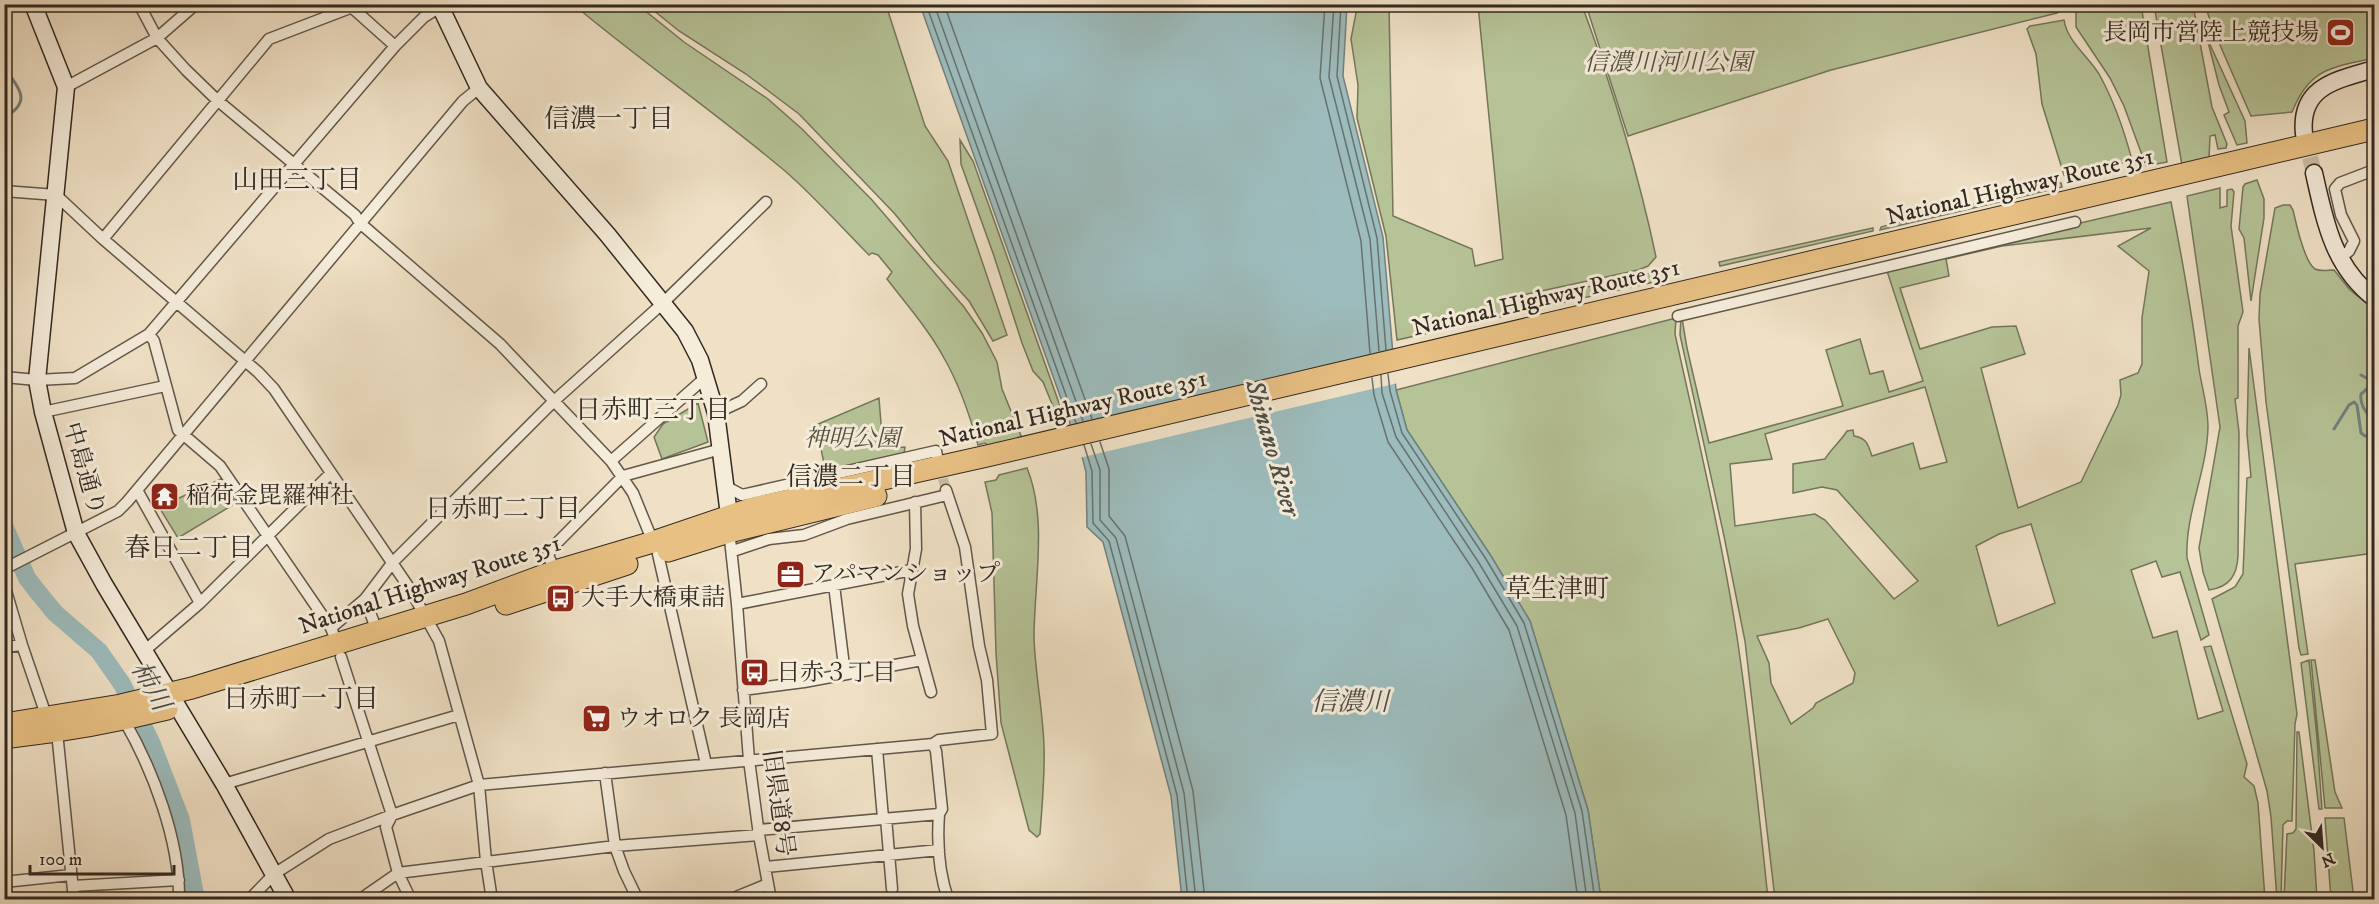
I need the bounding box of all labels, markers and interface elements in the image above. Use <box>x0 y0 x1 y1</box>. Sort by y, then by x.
sports icon: 長岡市営陸上競技場 <box>2324 17 2356 49</box>
place label: 長岡市営陸上競技場 <box>2103 18 2319 48</box>
park label: 信濃川河川公園 <box>1584 48 1756 78</box>
district label: 信濃一丁目 <box>544 103 674 136</box>
street label: National Highway Route 351 <box>1883 142 2157 232</box>
district label: 山田三丁目 <box>232 164 362 197</box>
street label: National Highway Route 351 <box>1409 253 1683 343</box>
street label: National Highway Route 351 <box>936 364 1210 454</box>
water label: Shinano River <box>1236 375 1308 522</box>
district label: 日赤町三丁目 <box>575 394 731 427</box>
street label: 中島通り <box>56 419 112 519</box>
park label: 神明公園 <box>804 424 904 454</box>
district label: 信濃二丁目 <box>786 461 916 494</box>
temple icon: 稲荷金毘羅神社 <box>149 480 181 512</box>
place label: 稲荷金毘羅神社 <box>186 481 354 511</box>
district label: 日赤町二丁目 <box>425 493 581 526</box>
street label: National Highway Route 351 <box>295 528 565 642</box>
district label: 春日二丁目 <box>124 532 254 565</box>
office icon: アパマンショップ <box>774 558 806 590</box>
place label: アパマンショップ <box>811 559 1000 589</box>
district label: 草生津町 <box>1505 573 1609 606</box>
bus stop icon: 大手大橋東詰 <box>544 582 576 614</box>
place label: 大手大橋東詰 <box>581 583 725 613</box>
water label: 柿川 <box>123 655 178 719</box>
bus stop icon: 日赤３丁目 <box>739 657 771 689</box>
place label: 日赤３丁目 <box>776 658 896 688</box>
district label: 日赤町一丁目 <box>223 683 379 716</box>
water label: 信濃川 <box>1311 686 1392 719</box>
supermarket icon: ウオロク 長岡店 <box>580 703 612 735</box>
place label: ウオロク 長岡店 <box>617 704 790 734</box>
street label: 旧県道8号 <box>756 747 800 859</box>
north arrow <box>2292 817 2352 877</box>
scale bar <box>30 838 174 876</box>
text: N <box>2318 848 2338 872</box>
text: 100 m <box>39 849 82 871</box>

